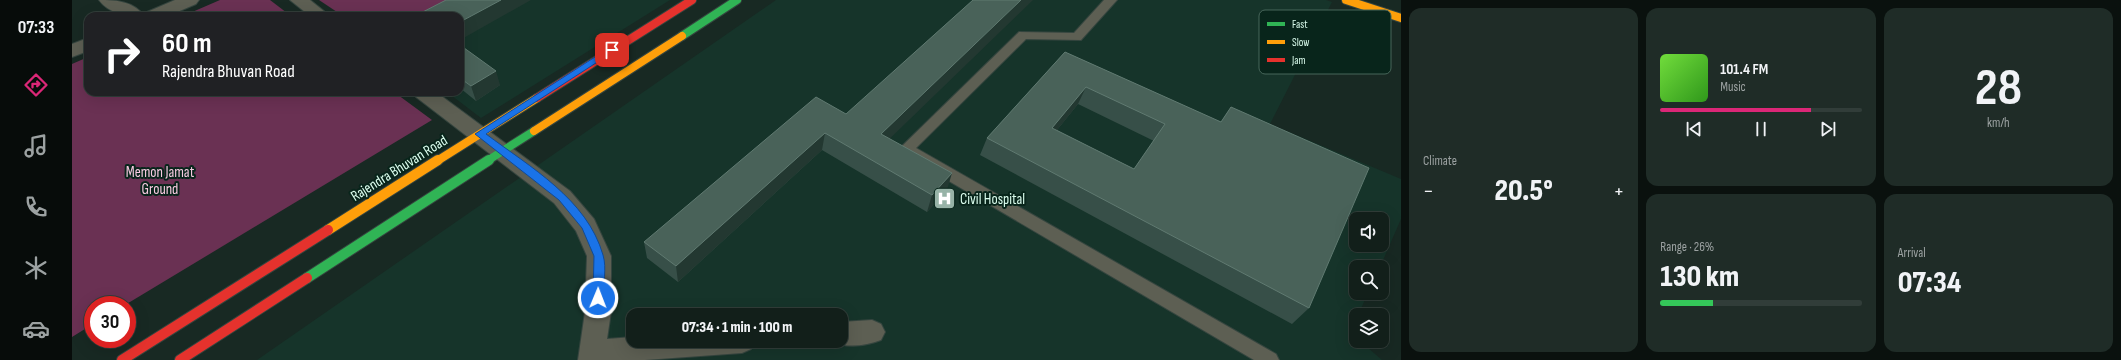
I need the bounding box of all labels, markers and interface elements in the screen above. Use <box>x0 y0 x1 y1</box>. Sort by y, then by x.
legend <box>1259 10 1391 74</box>
text: 07:33 <box>18 17 54 38</box>
text: Fast <box>1292 18 1308 31</box>
text: 60 m <box>162 27 211 60</box>
icon: right <box>96 28 148 80</box>
pin <box>595 33 629 67</box>
text: Slow <box>1292 36 1309 49</box>
icon: arrive <box>601 39 623 61</box>
text: Jam <box>1291 54 1306 67</box>
text: 28 <box>1975 57 2022 120</box>
text: 101.4 FM <box>1720 60 1768 79</box>
text: Rajendra Bhuvan Road <box>162 61 295 82</box>
icon: directions <box>22 71 50 99</box>
text: Music <box>1720 79 1746 95</box>
text: km/h <box>1987 115 2010 131</box>
icon: previous <box>1683 118 1705 140</box>
icon: pause <box>1750 118 1772 140</box>
icon: next <box>1817 118 1839 140</box>
street label: Rajendra Bhuvan Road <box>347 131 451 206</box>
icon: music <box>22 132 50 160</box>
text: Climate <box>1423 153 1457 169</box>
park label: Memon Jamat Ground <box>126 163 195 199</box>
text: 20.5° <box>1495 173 1553 209</box>
text: − <box>1423 178 1434 205</box>
text: + <box>1614 178 1624 205</box>
hospital icon: Civil Hospital <box>932 186 958 212</box>
place label: Civil Hospital <box>960 190 1025 209</box>
icon: phone <box>22 193 50 221</box>
map controls <box>1349 212 1389 348</box>
button: sound <box>1349 212 1389 252</box>
text: Range · 26% <box>1660 239 1714 255</box>
text: Arrival <box>1898 245 1926 261</box>
icon: climate <box>22 254 50 282</box>
text: 130 km <box>1660 259 1739 295</box>
button: search <box>1349 260 1389 300</box>
text: 07:34 <box>1898 265 1961 301</box>
position arrow <box>577 277 619 319</box>
speed limit sign: 30 <box>84 296 136 348</box>
button: layers <box>1349 308 1389 348</box>
icon: car <box>22 315 50 343</box>
text: 07:34 · 1 min · 100 m <box>682 318 792 337</box>

